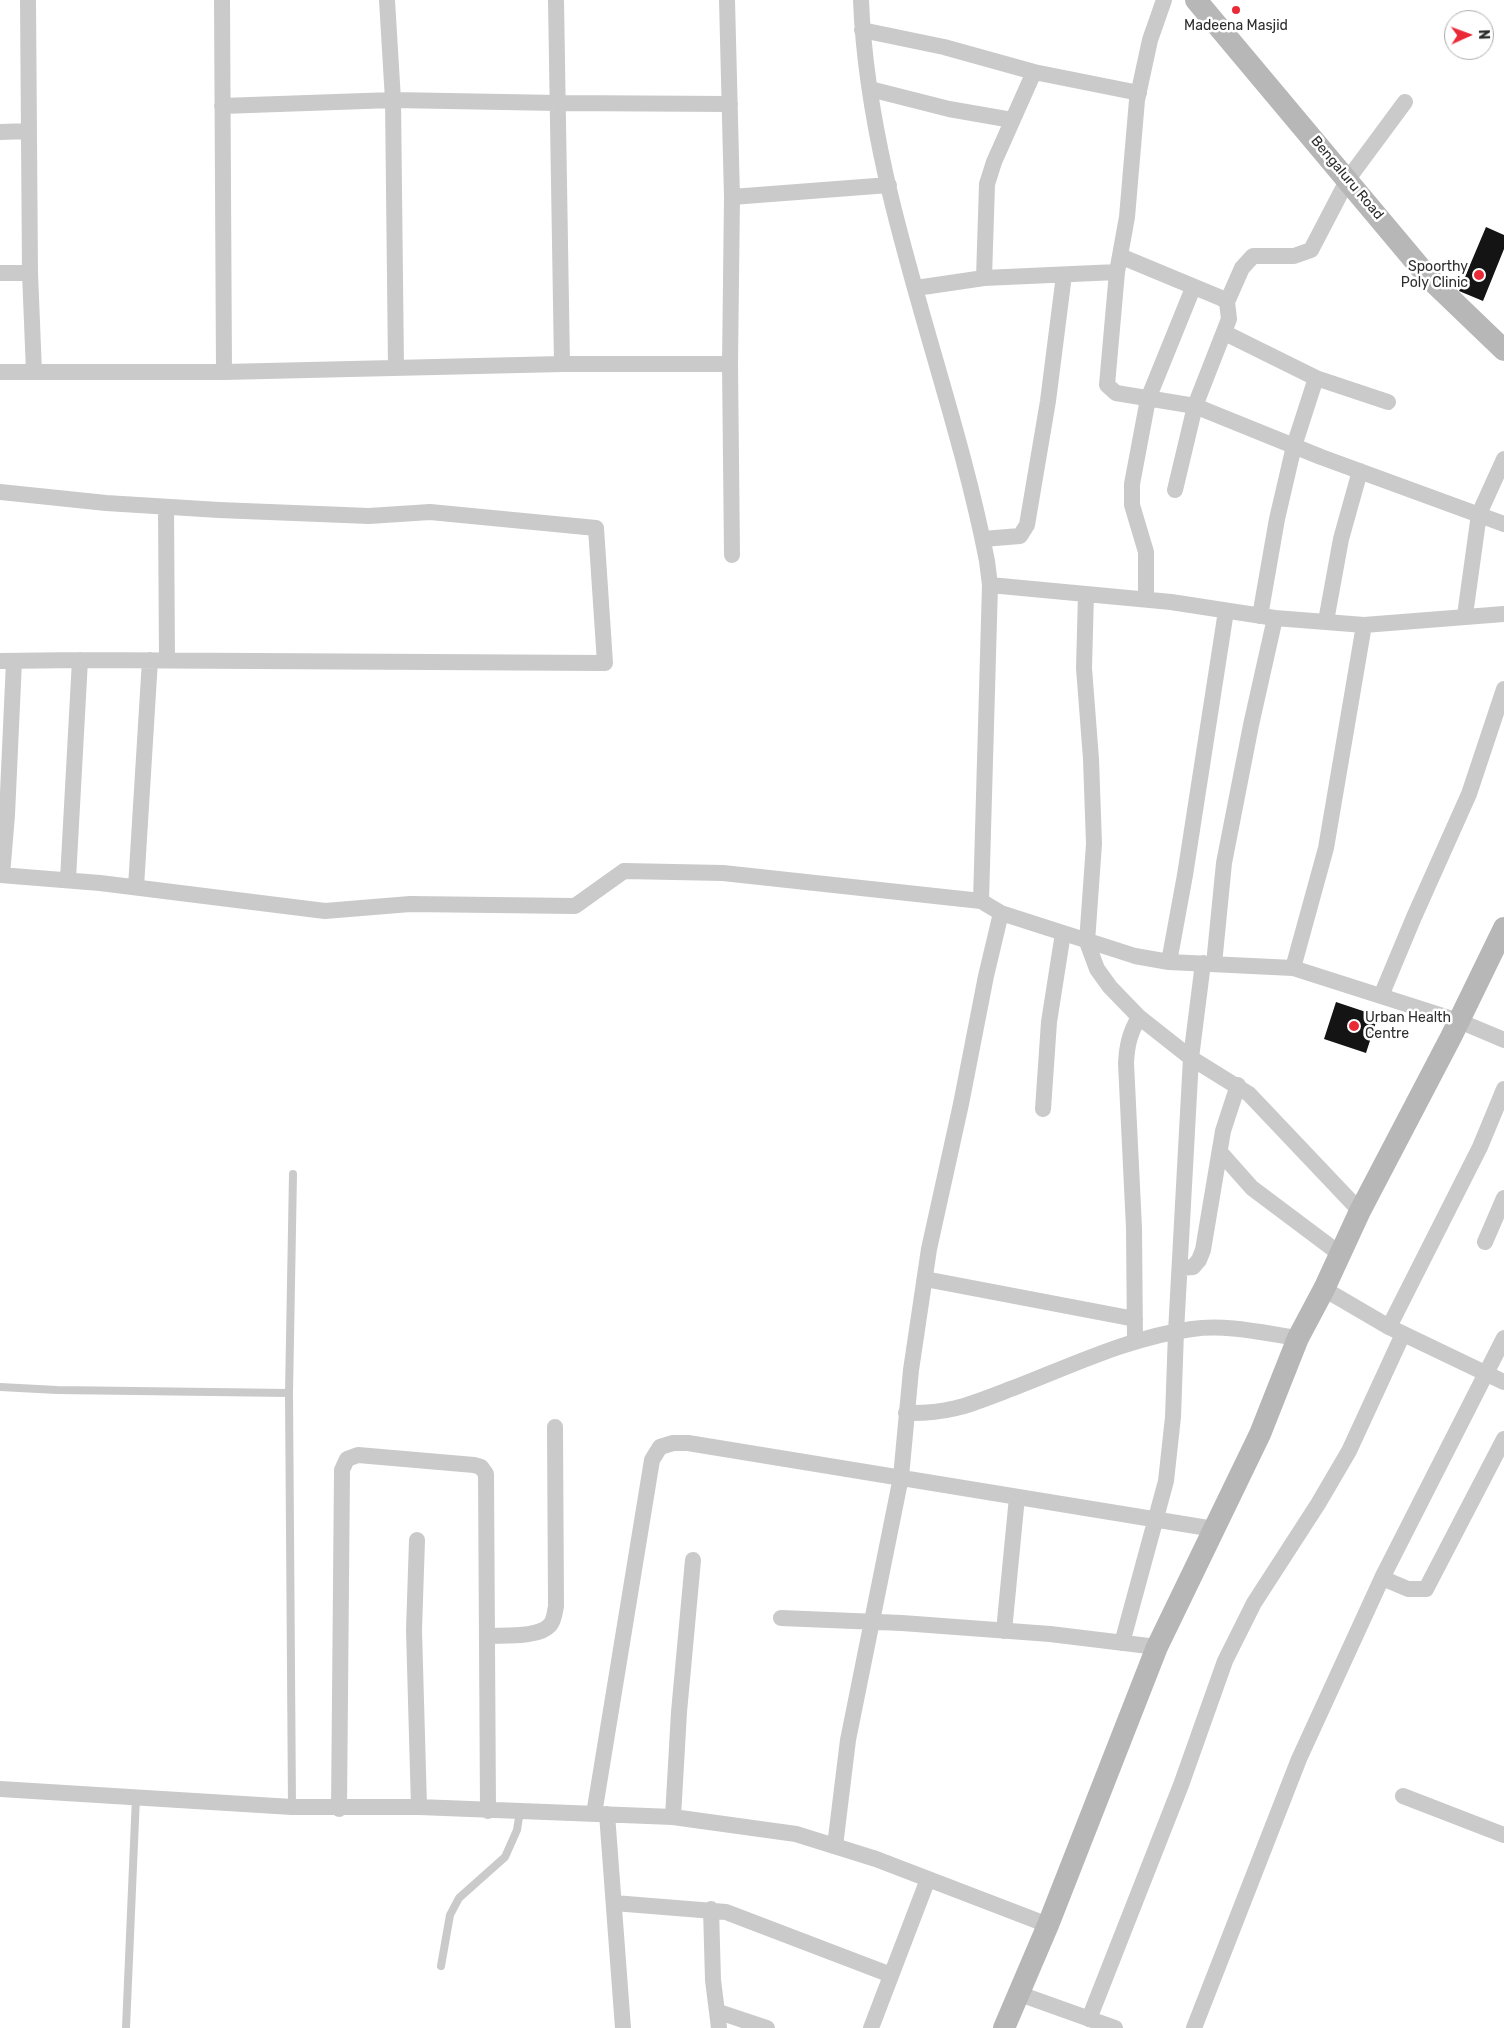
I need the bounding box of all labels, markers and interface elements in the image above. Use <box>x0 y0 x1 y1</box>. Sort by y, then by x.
marker: Madeena Masjid <box>1230 4 1242 16</box>
north arrow <box>1444 10 1494 60</box>
place label: Madeena Masjid <box>1184 18 1288 34</box>
text: N <box>1475 29 1492 40</box>
street label: Bengaluru Road <box>1307 133 1387 223</box>
place label: Spoorthy Poly Clinic <box>1401 259 1468 292</box>
marker: Spoorthy Poly Clinic <box>1472 268 1486 282</box>
place label: Urban Health Centre <box>1365 1010 1451 1042</box>
marker: Urban Health Centre <box>1347 1019 1361 1033</box>

